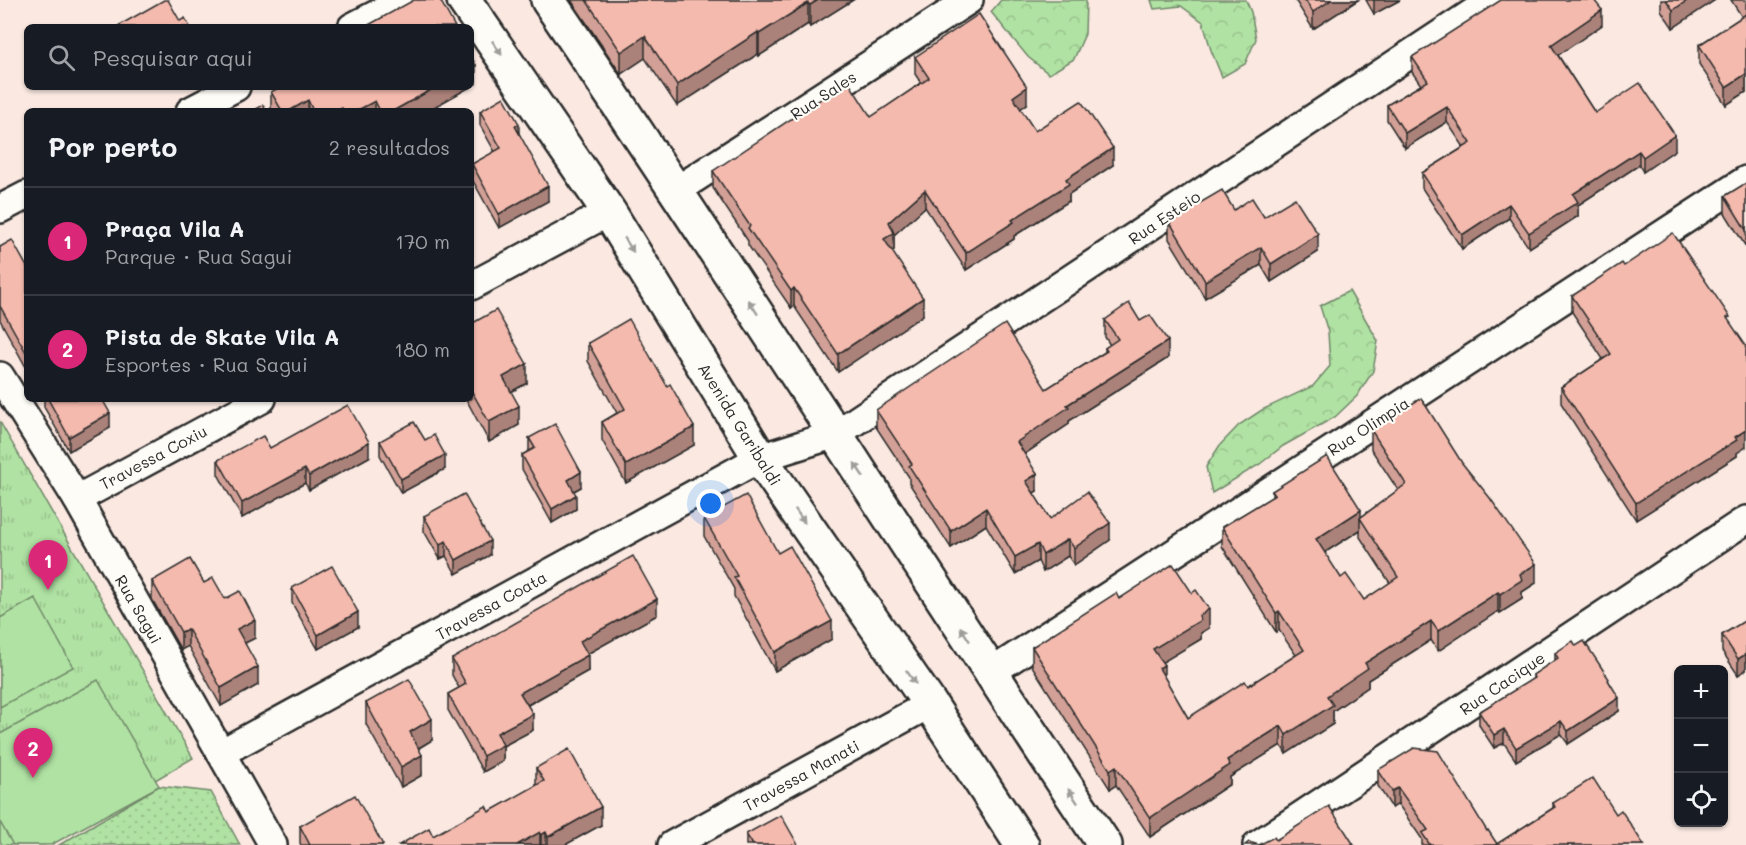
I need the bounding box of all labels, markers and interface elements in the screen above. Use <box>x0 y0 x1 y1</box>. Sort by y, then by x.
search box <box>24 24 474 90</box>
one-way arrow <box>491 40 503 56</box>
icon: search <box>45 41 78 74</box>
text: Pesquisar aqui <box>93 43 253 72</box>
street label: Rua Sales <box>786 66 860 124</box>
text: Por perto <box>48 130 177 164</box>
text: 2 resultados <box>329 134 450 160</box>
street label: Rua Esteio <box>1124 185 1204 249</box>
text: Praça Vila A <box>105 214 244 243</box>
text: 1 <box>63 228 72 254</box>
text: 170 m <box>395 228 450 254</box>
one-way arrow <box>624 237 635 253</box>
text: Parque · Rua Sagui <box>105 243 292 269</box>
one-way arrow <box>747 299 759 315</box>
text: Pista de Skate Vila A <box>105 322 339 351</box>
text: 2 <box>62 336 73 362</box>
text: 180 m <box>394 336 450 362</box>
text: Esportes · Rua Sagui <box>105 351 308 377</box>
street label: Avenida Garibaldi <box>694 359 786 489</box>
street label: Rua Olimpia <box>1323 392 1413 460</box>
street label: Travessa Coxiu <box>96 420 210 494</box>
one-way arrow <box>854 462 865 478</box>
your location <box>696 489 725 518</box>
one-way arrow <box>794 508 806 524</box>
pin: 1 <box>28 540 68 590</box>
street label: Travessa Coata <box>432 566 550 644</box>
street label: Rua Sagui <box>111 571 167 647</box>
one-way arrow <box>960 626 971 642</box>
street label: Rua Cacique <box>1455 647 1549 719</box>
map controls <box>1674 665 1728 827</box>
button: + <box>1674 665 1728 719</box>
one-way arrow <box>905 668 917 684</box>
button: − <box>1674 719 1728 773</box>
pin: 2 <box>14 728 52 778</box>
street label: Travessa Manati <box>739 734 863 816</box>
button: locate <box>1674 773 1728 827</box>
one-way arrow <box>1067 789 1079 805</box>

